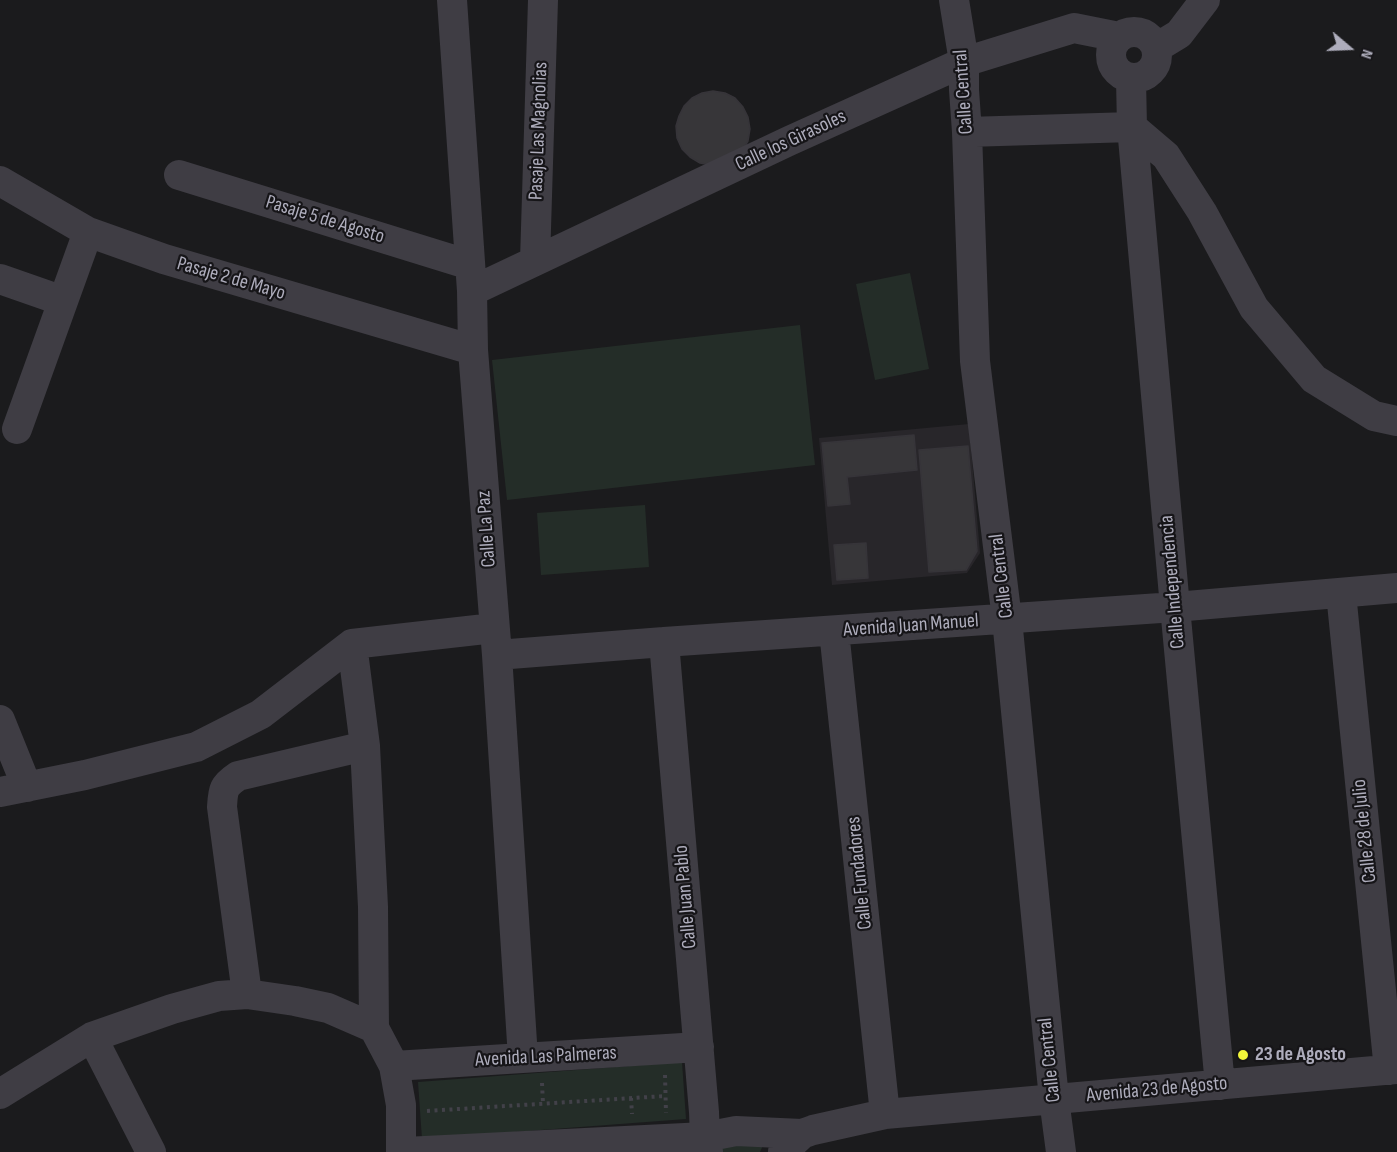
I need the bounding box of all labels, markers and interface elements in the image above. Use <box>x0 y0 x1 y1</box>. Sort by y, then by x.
north arrow <box>1319 18 1379 78</box>
text: N <box>1356 47 1377 61</box>
street label: Calle Central <box>949 49 979 135</box>
street label: Pasaje Las Magnolias <box>525 62 553 200</box>
street label: Calle los Girasoles <box>732 105 850 177</box>
street label: Pasaje 5 de Agosto <box>263 191 387 249</box>
street label: Pasaje 2 de Mayo <box>174 252 288 306</box>
street label: Calle La Paz <box>472 490 502 568</box>
street label: Calle Independencia <box>1155 514 1191 650</box>
street label: Calle Central <box>985 532 1019 620</box>
street label: Avenida Juan Manuel <box>843 609 979 643</box>
street label: Calle 28 de Julio <box>1348 778 1382 884</box>
street label: Calle Fundadores <box>842 815 878 931</box>
street label: Calle Juan Pablo <box>670 844 702 950</box>
street label: Calle Central <box>1034 1017 1066 1103</box>
street label: Avenida Las Palmeras <box>475 1041 617 1073</box>
place label: 23 de Agosto <box>1255 1043 1346 1067</box>
marker: 23 de Agosto <box>1236 1048 1250 1062</box>
street label: Avenida 23 de Agosto <box>1086 1072 1228 1108</box>

